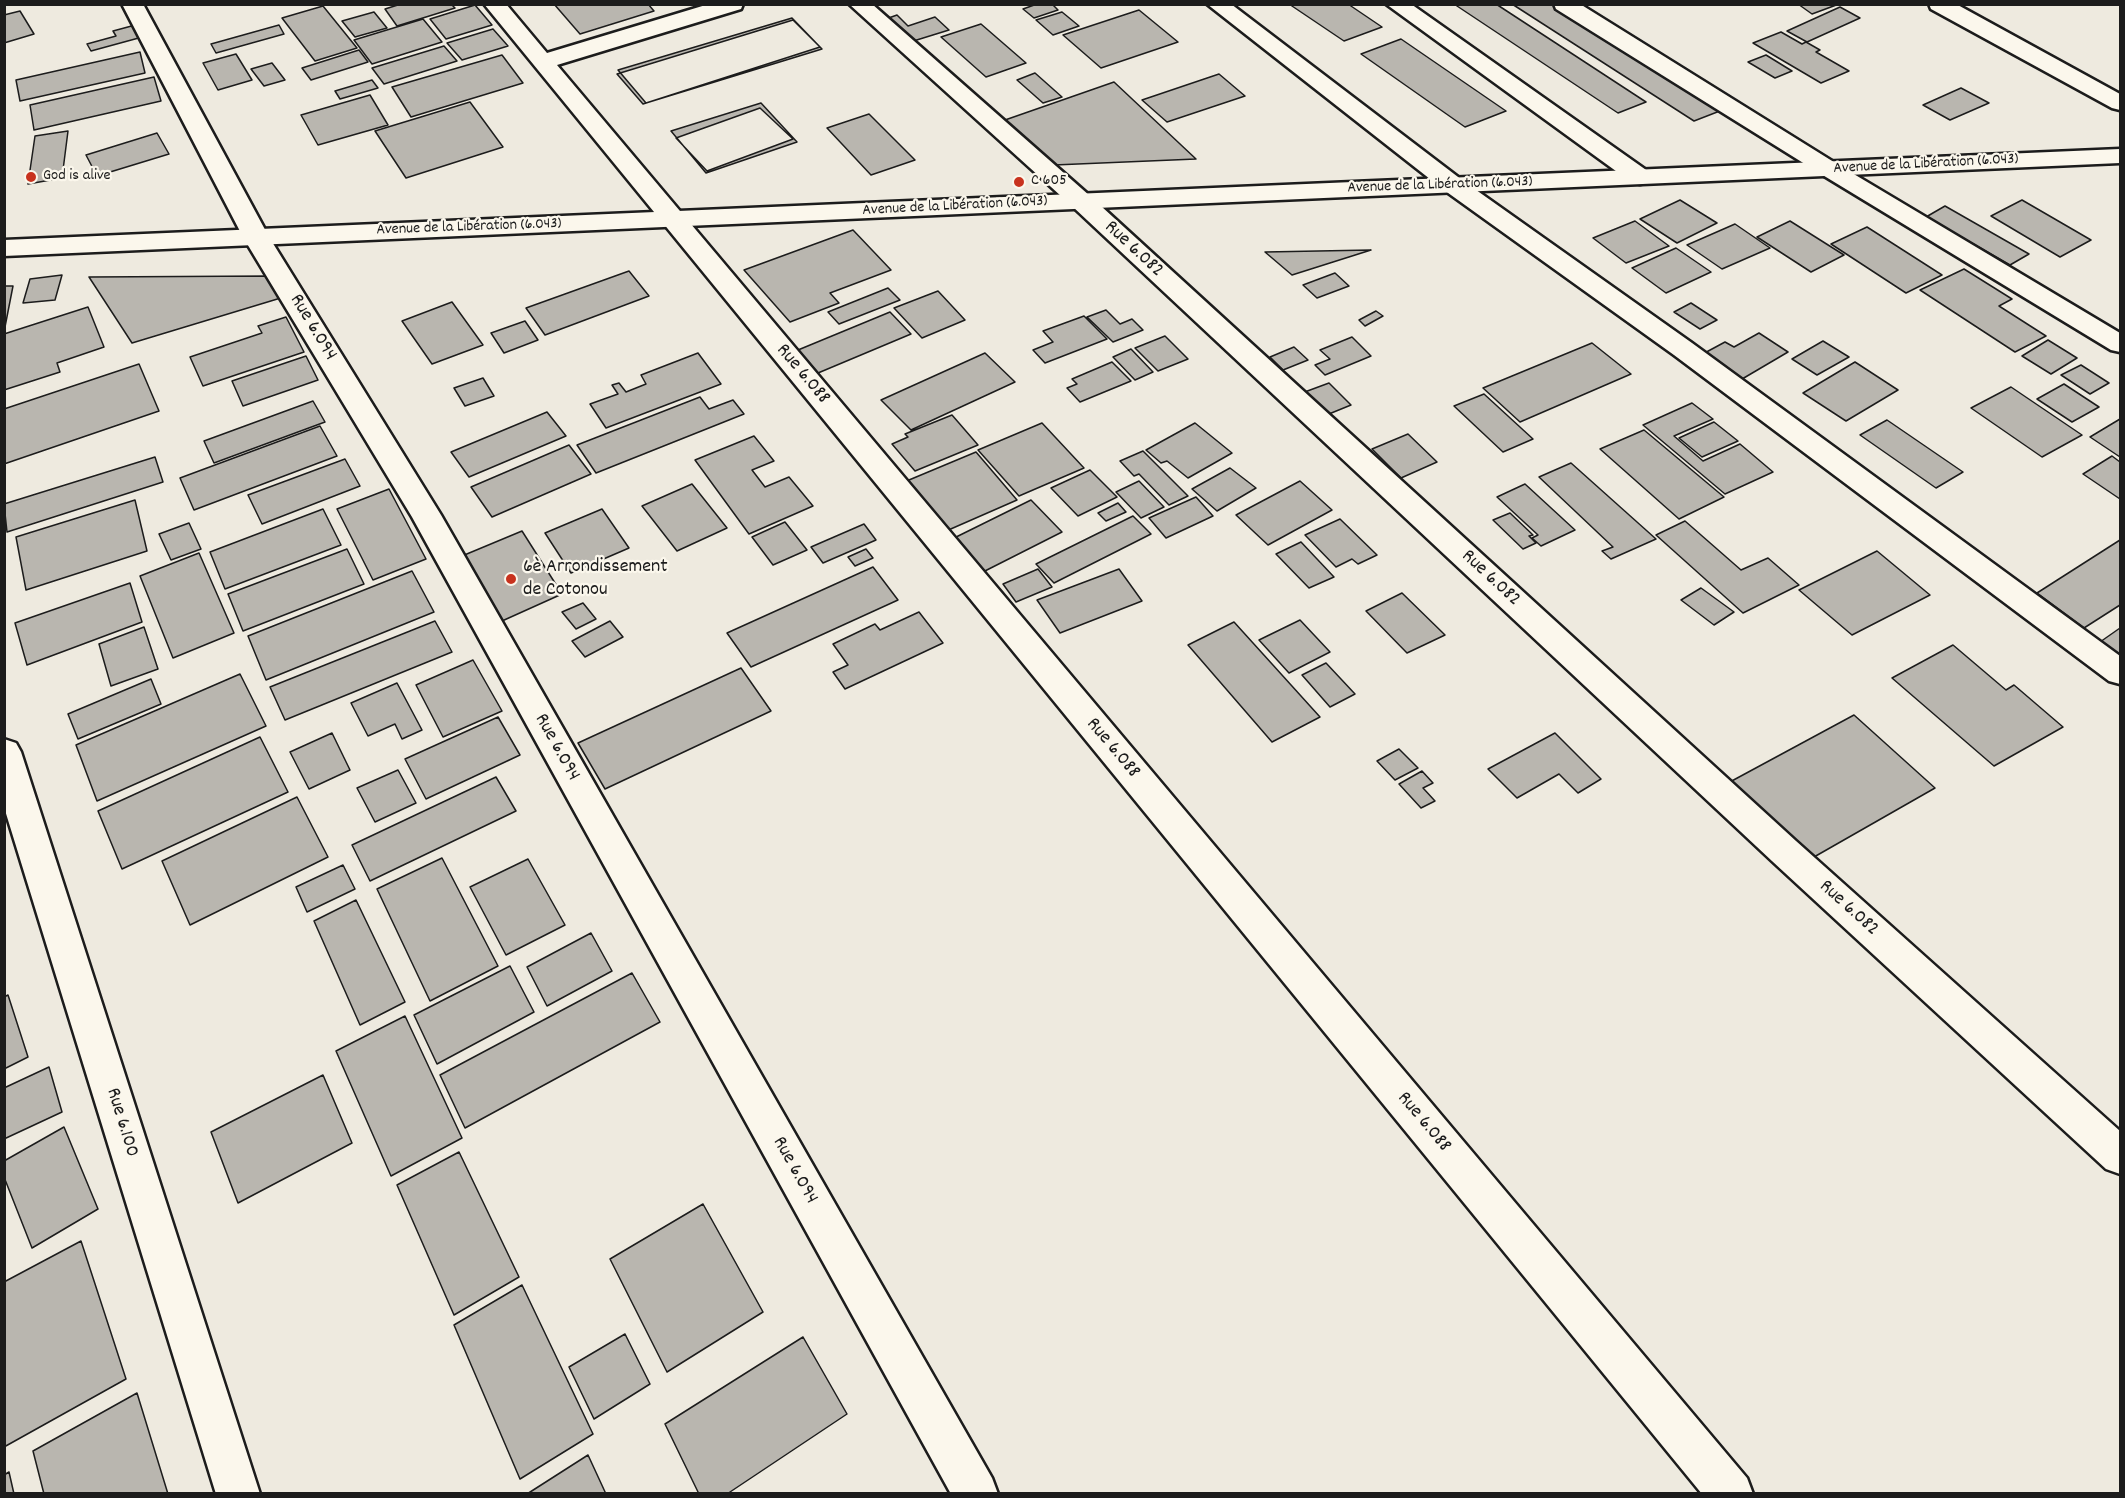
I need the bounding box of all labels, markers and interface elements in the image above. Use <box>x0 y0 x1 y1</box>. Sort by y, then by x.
street label: Avenue de la Libération (6.043) <box>1833 151 2019 179</box>
place label: God is alive <box>43 167 111 187</box>
marker: God is alive <box>24 170 38 184</box>
place label: C 605 <box>1031 172 1067 192</box>
street label: Avenue de la Libération (6.043) <box>1347 173 1533 199</box>
marker: C 605 <box>1012 175 1026 189</box>
street label: Avenue de la Libération (6.043) <box>862 193 1048 221</box>
street label: Avenue de la Libération (6.043) <box>376 215 562 241</box>
street label: Rue 6.082 <box>1098 216 1168 284</box>
street label: Rue 6.094 <box>283 290 341 366</box>
street label: Rue 6.088 <box>770 340 834 410</box>
street label: Rue 6.082 <box>1455 545 1525 613</box>
place label: 6è Arrondissement de Cotonou <box>523 556 668 603</box>
marker: 6è Arrondissement de Cotonou <box>504 572 518 586</box>
street label: Rue 6.094 <box>528 710 584 786</box>
street label: Rue 6.088 <box>1080 714 1144 784</box>
street label: Rue 6.082 <box>1813 876 1883 942</box>
street label: Rue 6.100 <box>99 1086 143 1160</box>
street label: Rue 6.088 <box>1391 1088 1455 1158</box>
street label: Rue 6.094 <box>766 1133 822 1209</box>

